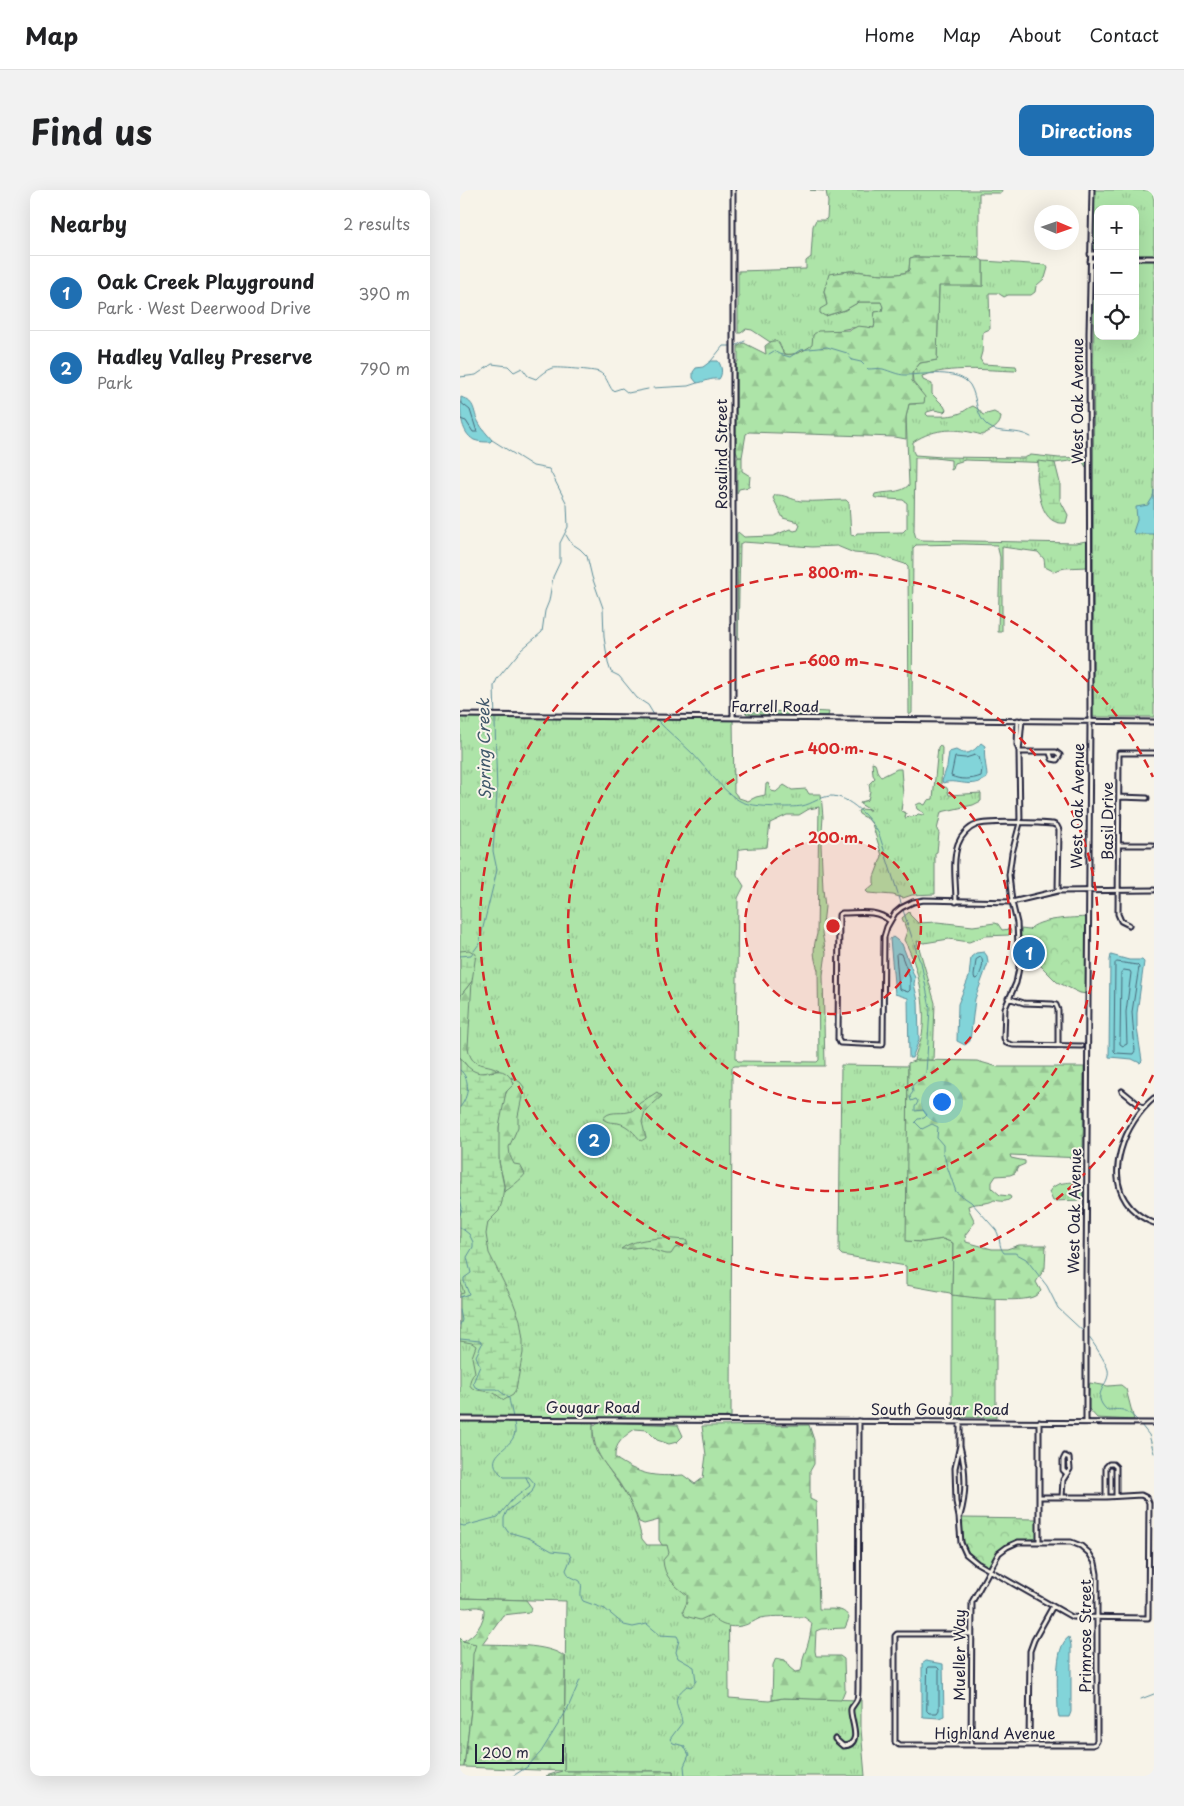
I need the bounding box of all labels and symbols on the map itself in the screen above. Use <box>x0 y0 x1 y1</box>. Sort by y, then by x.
north arrow <box>1034 205 1079 250</box>
street label: West Oak Avenue <box>1065 338 1088 464</box>
street label: Rosalind Street <box>709 399 732 509</box>
text: 800 m <box>808 560 858 583</box>
text: 600 m <box>807 648 859 671</box>
street label: Farrell Road <box>731 694 819 717</box>
water label: Spring Creek <box>470 697 496 800</box>
text: 400 m <box>808 736 858 759</box>
street label: West Oak Avenue <box>1064 743 1089 869</box>
street label: Basil Drive <box>1095 782 1118 860</box>
text: 200 m <box>808 825 858 848</box>
centre of rings <box>824 917 842 935</box>
pin: 1 <box>1013 934 1045 972</box>
your location <box>929 1089 955 1115</box>
pin: 2 <box>578 1121 610 1159</box>
street label: West Oak Avenue <box>1061 1148 1086 1274</box>
street label: Gougar Road <box>546 1395 640 1418</box>
street label: South Gougar Road <box>871 1397 1009 1420</box>
street label: Primrose Street <box>1073 1579 1096 1693</box>
street label: Mueller Way <box>947 1609 970 1701</box>
street label: Highland Avenue <box>935 1721 1055 1744</box>
scale bar <box>475 1741 564 1764</box>

